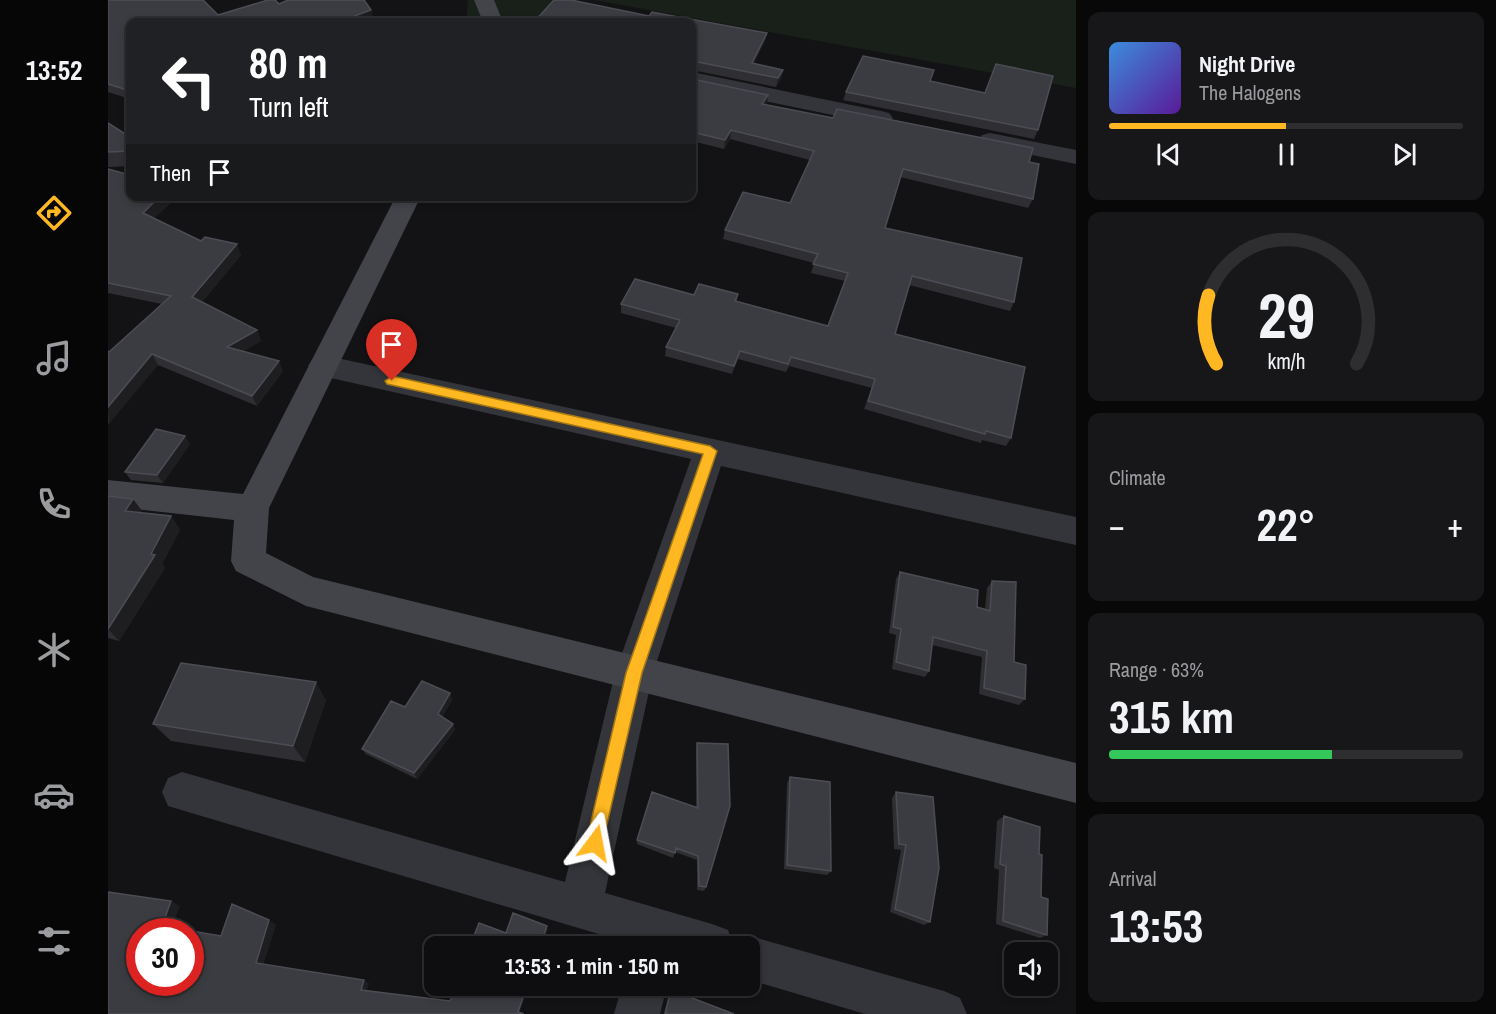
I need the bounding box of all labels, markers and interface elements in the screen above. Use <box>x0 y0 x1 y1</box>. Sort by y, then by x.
text: 80 m <box>249 35 328 91</box>
icon: left <box>150 42 228 120</box>
text: Night Drive <box>1199 49 1295 79</box>
text: 13:52 <box>26 52 82 88</box>
text: The Halogens <box>1199 79 1301 106</box>
text: Turn left <box>249 89 328 125</box>
icon: previous <box>1152 138 1185 171</box>
icon: pause <box>1270 138 1303 171</box>
icon: next <box>1388 138 1421 171</box>
icon: arrive <box>203 156 236 189</box>
text: Then <box>150 158 191 188</box>
icon: directions <box>33 192 75 234</box>
text: 29 <box>1258 273 1314 357</box>
pin <box>366 319 417 381</box>
icon: arrive <box>375 328 408 361</box>
icon: music <box>33 337 75 379</box>
text: km/h <box>1267 347 1305 376</box>
text: Climate <box>1109 464 1166 491</box>
icon: phone <box>33 483 75 525</box>
text: 22° <box>1256 494 1316 555</box>
text: − <box>1109 503 1125 547</box>
text: + <box>1447 503 1463 547</box>
icon: climate <box>33 629 75 671</box>
text: Range · 63% <box>1109 656 1204 683</box>
text: 315 km <box>1109 686 1234 747</box>
icon: car <box>33 774 75 816</box>
position arrow <box>563 811 627 875</box>
text: Arrival <box>1109 865 1156 892</box>
text: 13:53 <box>1109 895 1203 956</box>
speed limit sign: 30 <box>126 918 204 996</box>
icon: filters <box>33 920 75 962</box>
map controls <box>1004 942 1058 996</box>
button: sound <box>1004 942 1058 996</box>
text: 13:53 · 1 min · 150 m <box>505 951 679 981</box>

